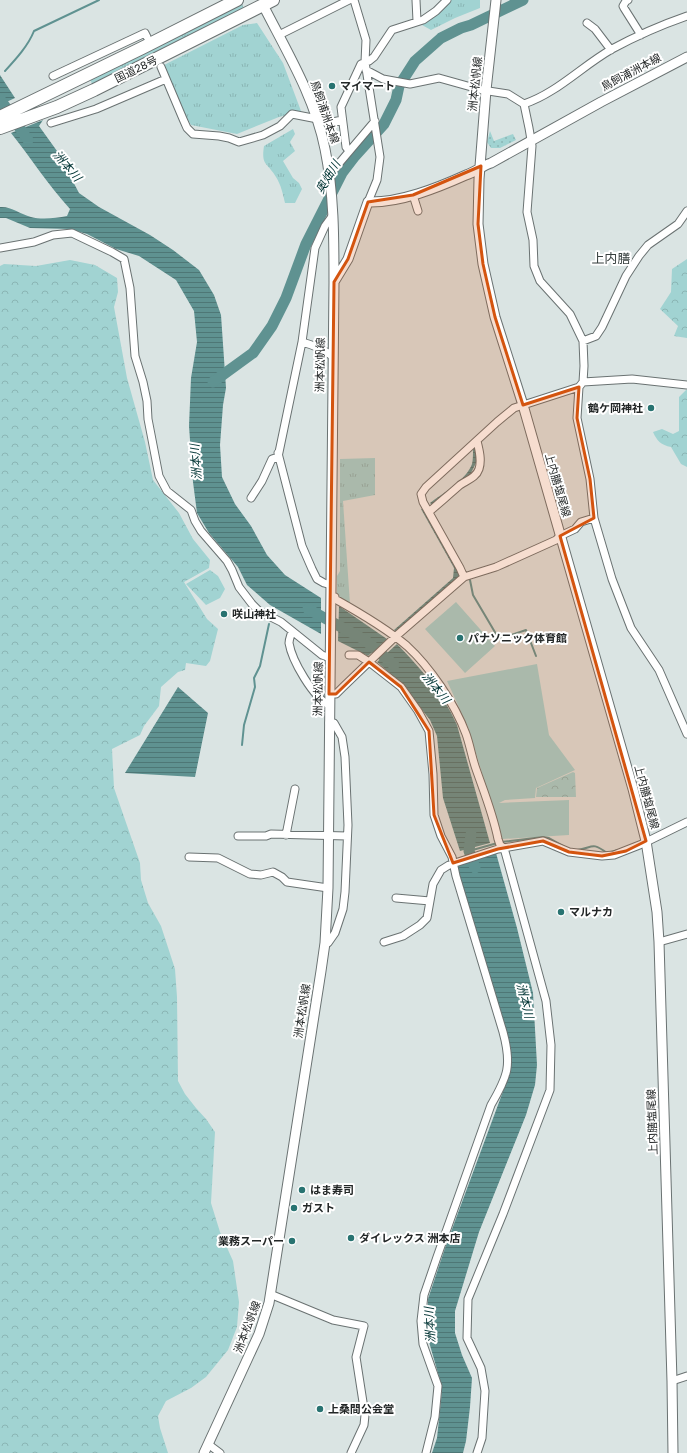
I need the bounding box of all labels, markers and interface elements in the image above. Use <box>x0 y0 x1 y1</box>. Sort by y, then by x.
street label: 鳥飼浦洲本線 <box>599 50 663 93</box>
street label: 国道28号 <box>112 53 159 84</box>
street label: 洲本松帆線 <box>465 56 484 112</box>
street label: 鳥飼浦洲本線 <box>309 79 342 145</box>
place label: マイマート <box>340 79 395 92</box>
marker: マイマート <box>327 81 337 91</box>
water label: 洲本川 <box>50 147 86 186</box>
water label: 奥畑川 <box>312 156 344 196</box>
district label: 上内膳 <box>591 250 631 266</box>
street label: 洲本松帆線 <box>313 337 326 393</box>
place label: 鶴ケ岡神社 <box>587 401 643 414</box>
marker: 鶴ケ岡神社 <box>646 403 656 413</box>
water label: 洲本川 <box>187 442 204 481</box>
street label: 上内膳塩尾線 <box>543 451 574 518</box>
place label: 咲山神社 <box>232 607 276 620</box>
marker: 咲山神社 <box>219 609 229 619</box>
place label: パナソニック体育館 <box>468 631 567 644</box>
marker: パナソニック体育館 <box>455 633 465 643</box>
street label: 洲本松帆線 <box>311 661 324 717</box>
water label: 洲本川 <box>419 669 455 708</box>
street label: 上内膳塩尾線 <box>633 763 662 830</box>
place label: マルナカ <box>569 905 613 918</box>
marker: マルナカ <box>556 907 566 917</box>
water label: 洲本川 <box>514 982 538 1022</box>
street label: 洲本松帆線 <box>291 983 312 1039</box>
street label: 上内膳塩尾線 <box>644 1089 659 1155</box>
place label: はま寿司 <box>310 1183 354 1196</box>
marker: はま寿司 <box>297 1185 307 1195</box>
place label: ガスト <box>302 1201 335 1214</box>
marker: ガスト <box>289 1203 299 1213</box>
place label: ダイレックス 洲本店 <box>359 1231 460 1244</box>
marker: ダイレックス 洲本店 <box>346 1233 356 1243</box>
place label: 業務スーパー <box>218 1234 284 1247</box>
marker: 業務スーパー <box>287 1236 297 1246</box>
street label: 洲本松帆線 <box>231 1299 262 1355</box>
water label: 洲本川 <box>421 1305 438 1343</box>
place label: 上桑間公会堂 <box>328 1402 394 1415</box>
marker: 上桑間公会堂 <box>315 1404 325 1414</box>

